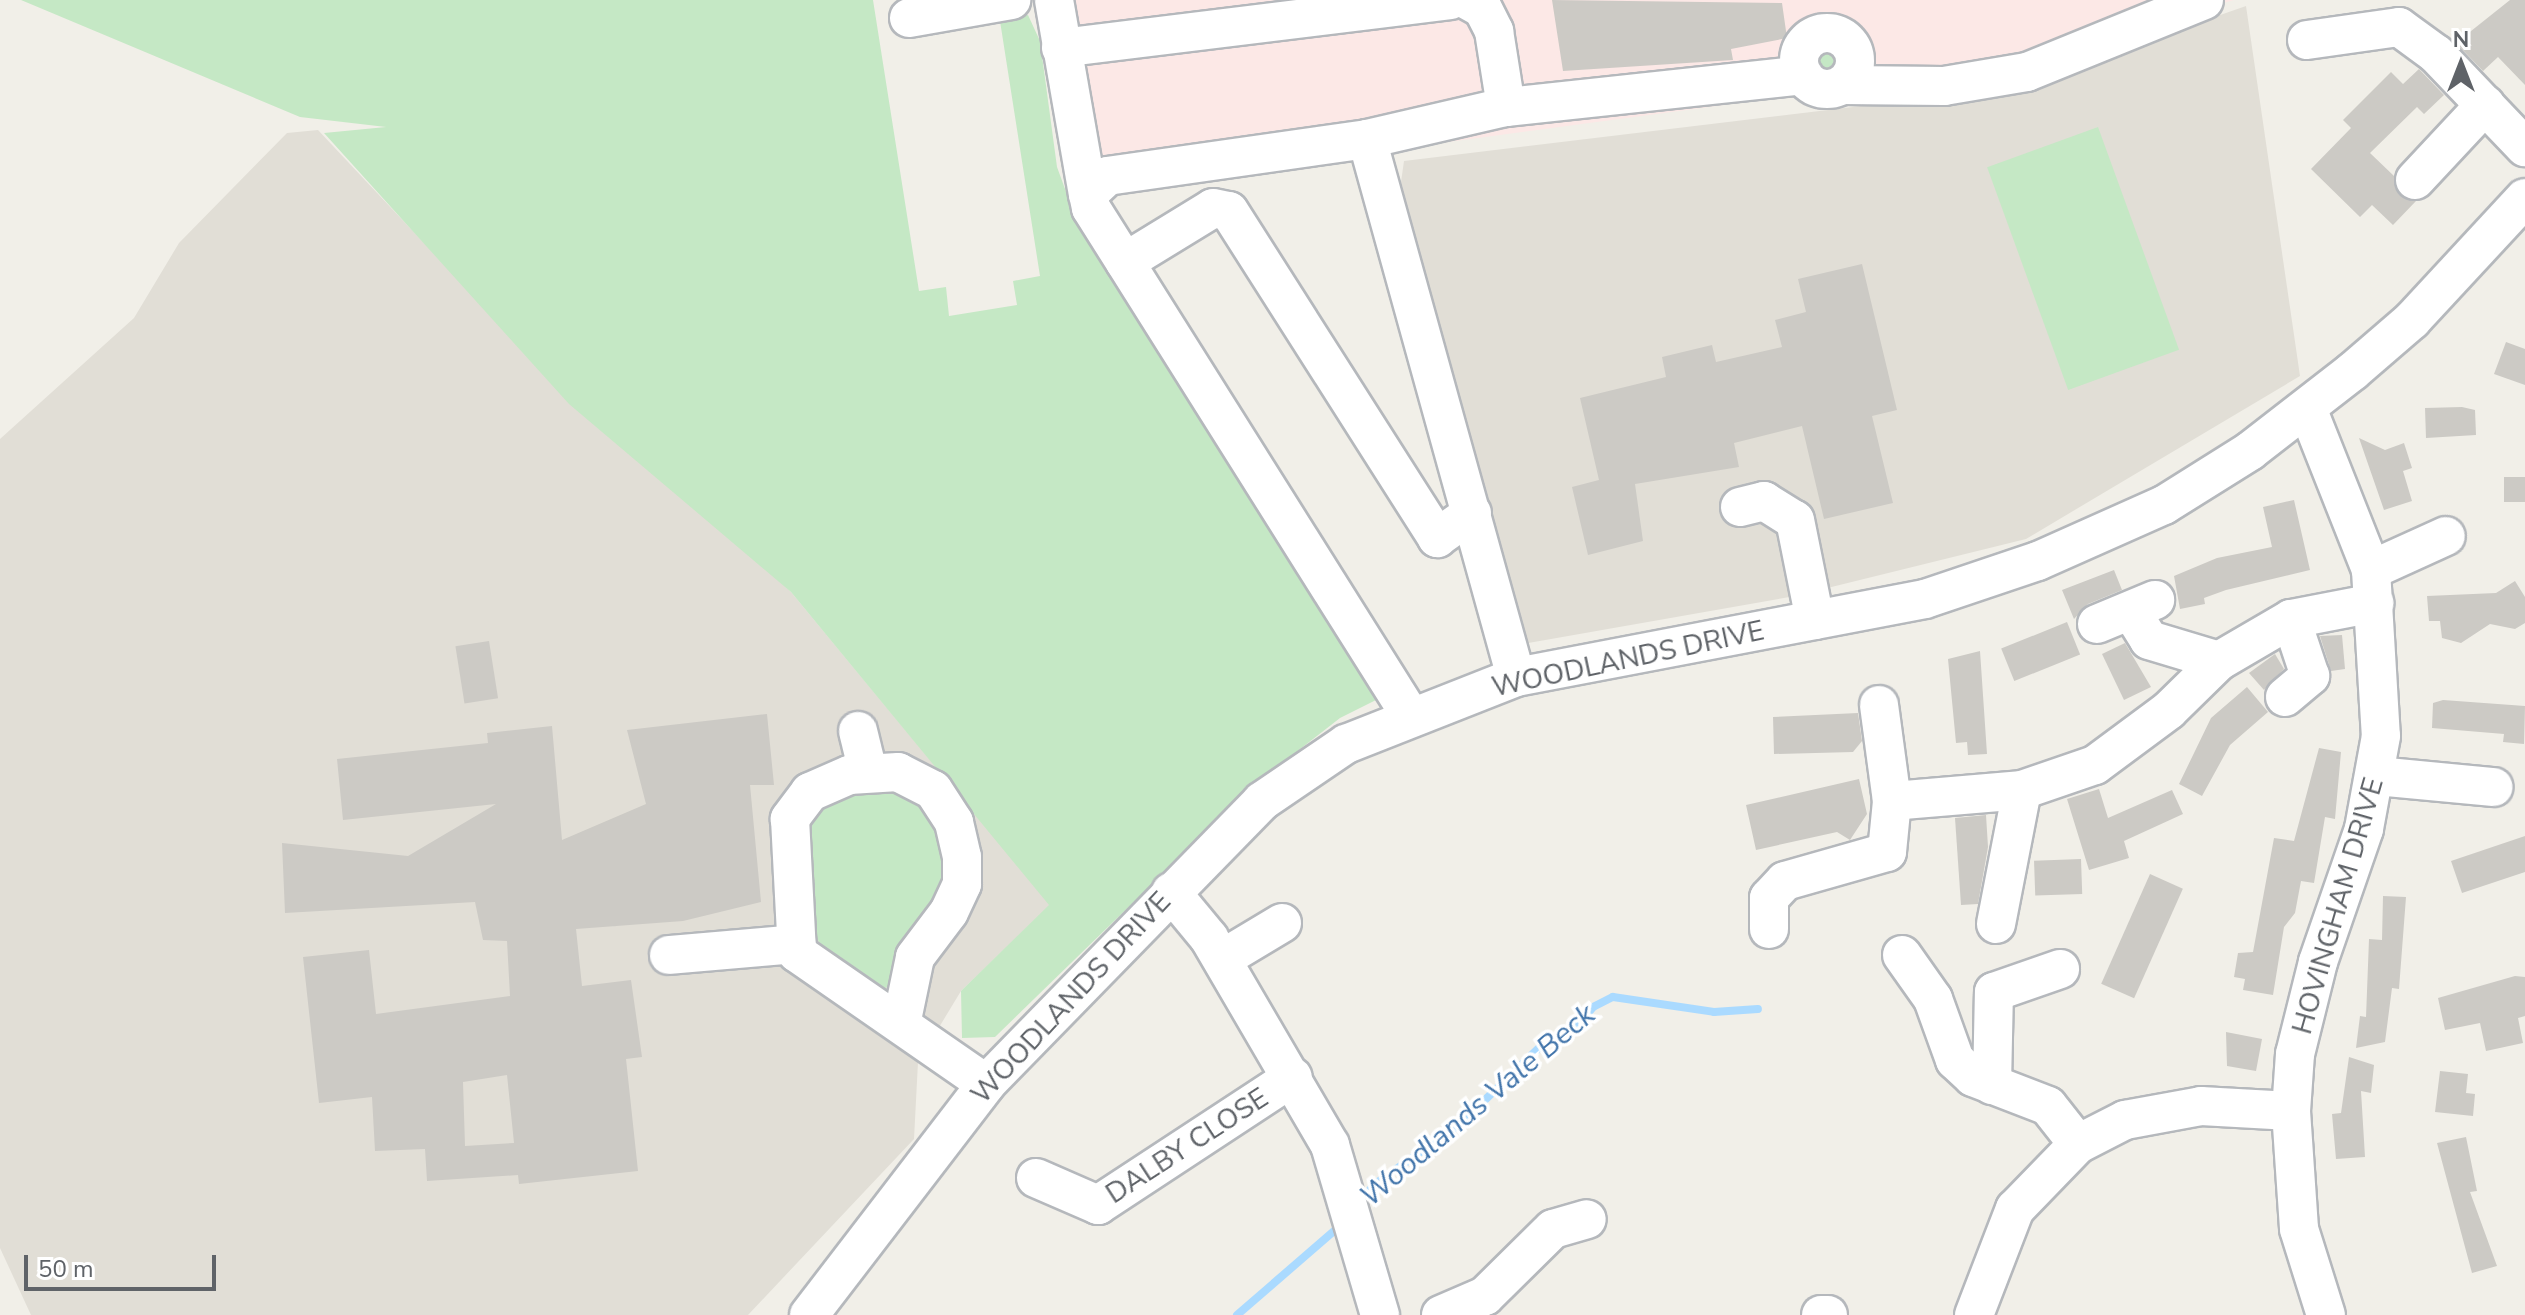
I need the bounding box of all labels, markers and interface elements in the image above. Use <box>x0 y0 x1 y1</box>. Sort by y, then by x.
north arrow <box>2421 24 2501 104</box>
text: N <box>2453 25 2469 55</box>
street label: WOODLANDS DRIVE <box>1489 614 1767 704</box>
street label: HOVINGHAM DRIVE <box>2285 774 2391 1038</box>
street label: WOODLANDS DRIVE <box>964 885 1178 1111</box>
water label: Woodlands Vale Beck <box>1353 997 1603 1215</box>
street label: DALBY CLOSE <box>1100 1081 1274 1211</box>
scale bar <box>28 1239 220 1289</box>
text: 50 m <box>38 1253 94 1285</box>

